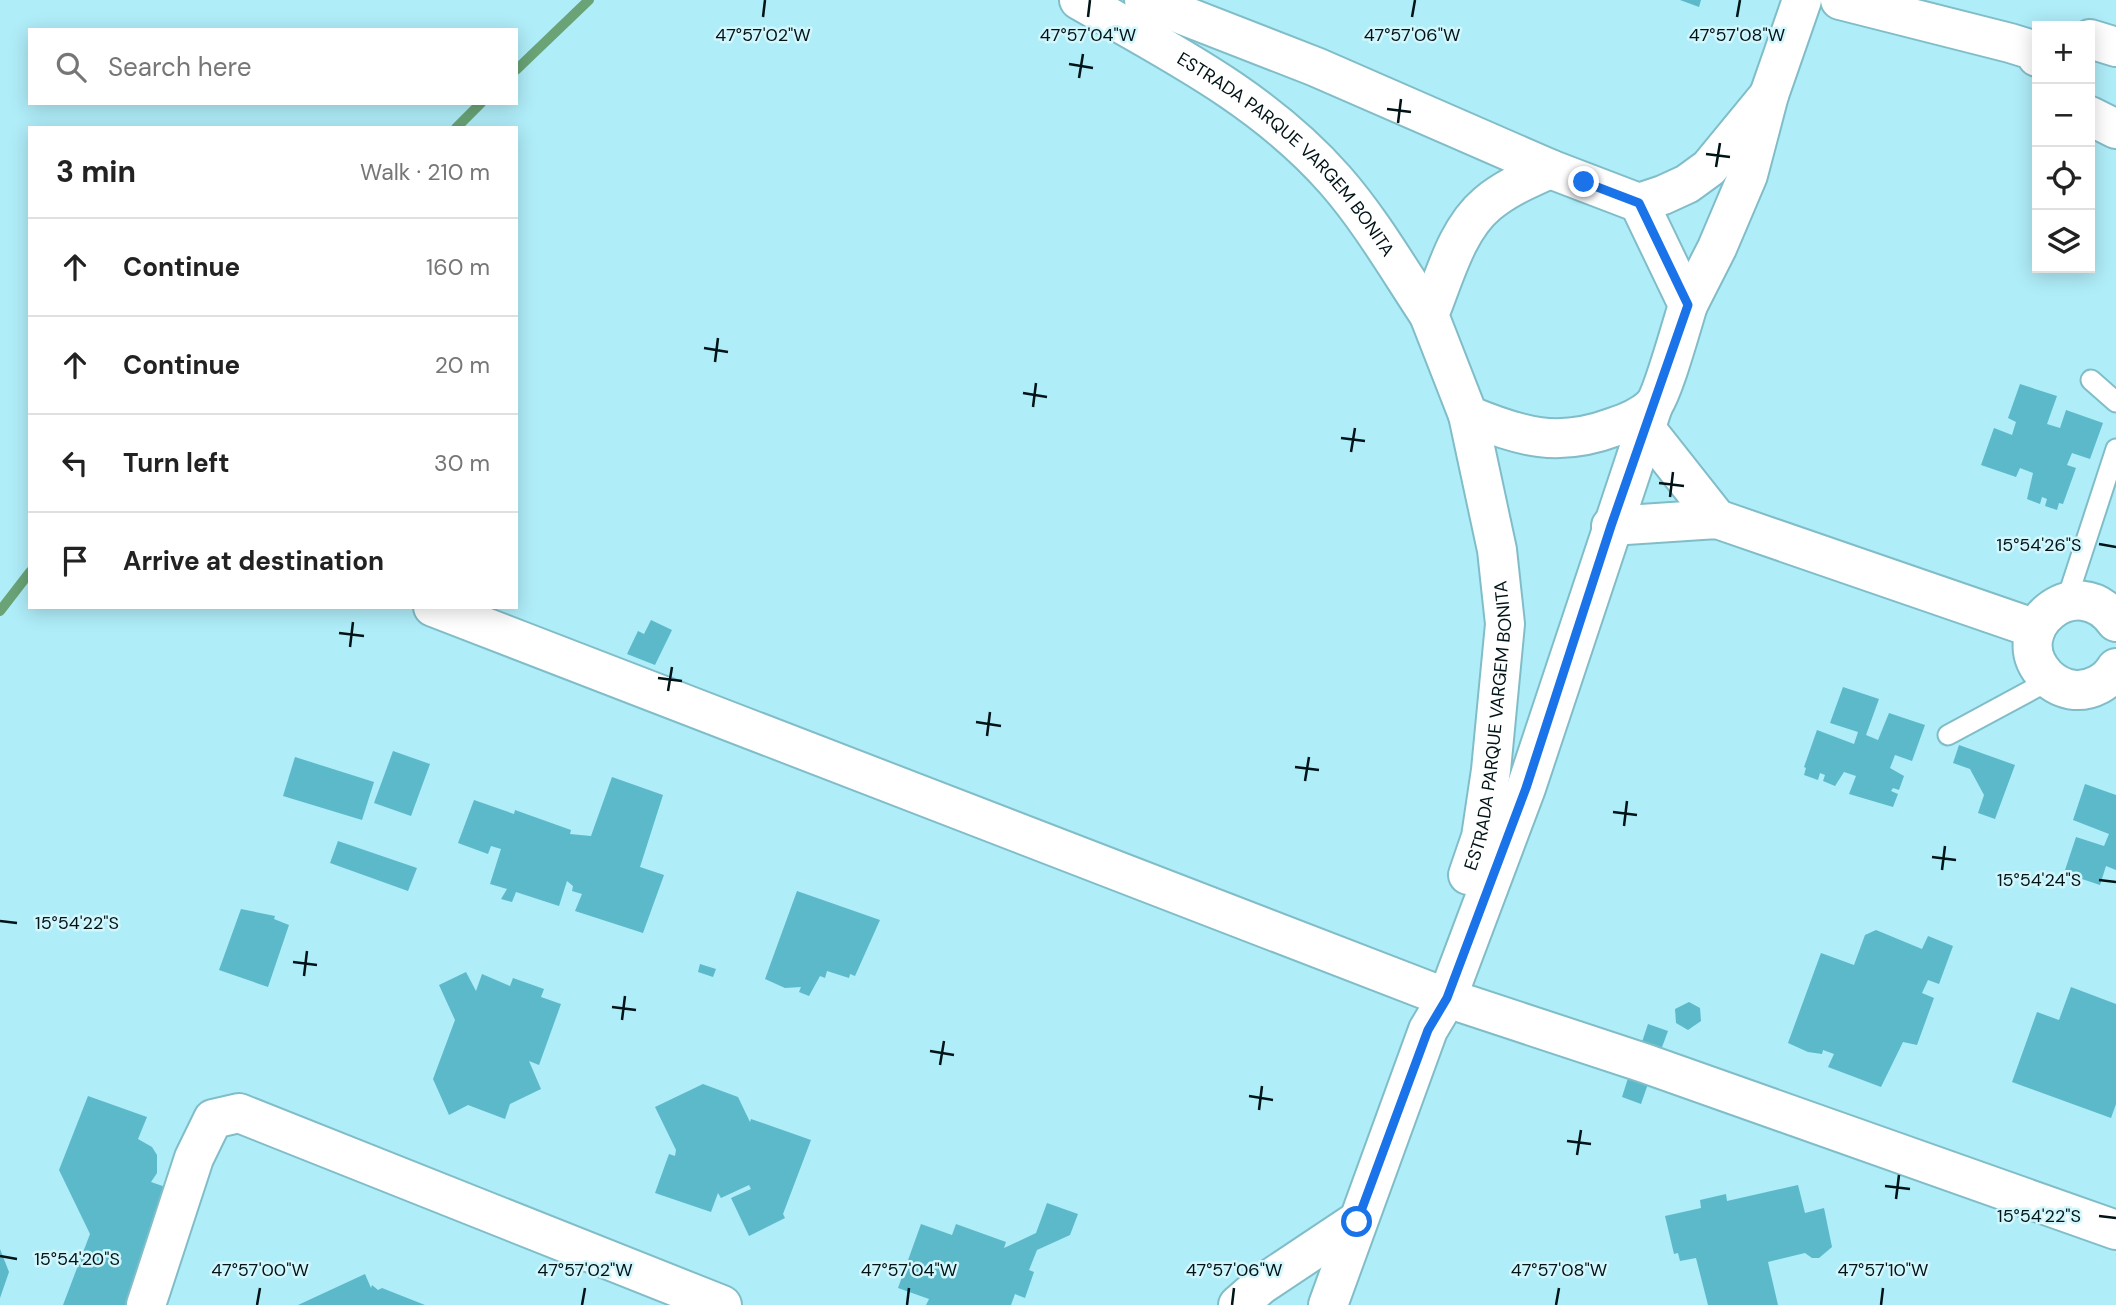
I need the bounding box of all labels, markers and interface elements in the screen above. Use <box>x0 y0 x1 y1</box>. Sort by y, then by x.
map controls <box>2032 21 2095 273</box>
button: + <box>2032 21 2095 84</box>
text: 47°57'02"W <box>715 23 811 47</box>
text: 47°57'04"W <box>1040 23 1136 47</box>
text: 47°57'06"W <box>1364 23 1460 47</box>
text: 47°57'08"W <box>1689 23 1785 47</box>
search box <box>28 28 518 105</box>
street label: ESTRADA PARQUE VARGEM BONITA <box>1173 47 1400 261</box>
icon: search <box>52 48 90 86</box>
text: Search here <box>108 50 251 84</box>
button: − <box>2032 84 2095 147</box>
button: locate <box>2032 147 2095 210</box>
text: 3 min <box>56 152 136 191</box>
text: Walk · 210 m <box>360 157 490 187</box>
route end <box>1568 166 1599 197</box>
button: layers <box>2032 210 2095 273</box>
icon: ahead <box>56 248 94 286</box>
text: Continue <box>123 250 240 284</box>
text: 160 m <box>426 252 490 282</box>
icon: ahead <box>56 346 94 384</box>
text: Continue <box>123 348 240 382</box>
text: 20 m <box>435 350 490 380</box>
icon: left <box>56 444 94 482</box>
text: Turn left <box>123 446 230 480</box>
text: 30 m <box>434 448 490 478</box>
text: 15°54'26"S <box>1997 533 2081 557</box>
icon: arrive <box>56 542 94 580</box>
text: Arrive at destination <box>123 544 384 578</box>
street label: ESTRADA PARQUE VARGEM BONITA <box>1459 579 1518 873</box>
text: 15°54'24"S <box>1997 868 2081 892</box>
text: 15°54'22"S <box>35 911 119 935</box>
text: 15°54'22"S <box>1997 1204 2081 1228</box>
route start <box>1341 1206 1372 1237</box>
text: 15°54'20"S <box>34 1247 120 1271</box>
text: 47°57'00"W <box>211 1258 309 1282</box>
text: 47°57'02"W <box>537 1258 633 1282</box>
text: 47°57'04"W <box>861 1258 957 1282</box>
text: 47°57'06"W <box>1186 1258 1282 1282</box>
text: 47°57'08"W <box>1511 1258 1607 1282</box>
text: 47°57'10"W <box>1838 1258 1929 1282</box>

